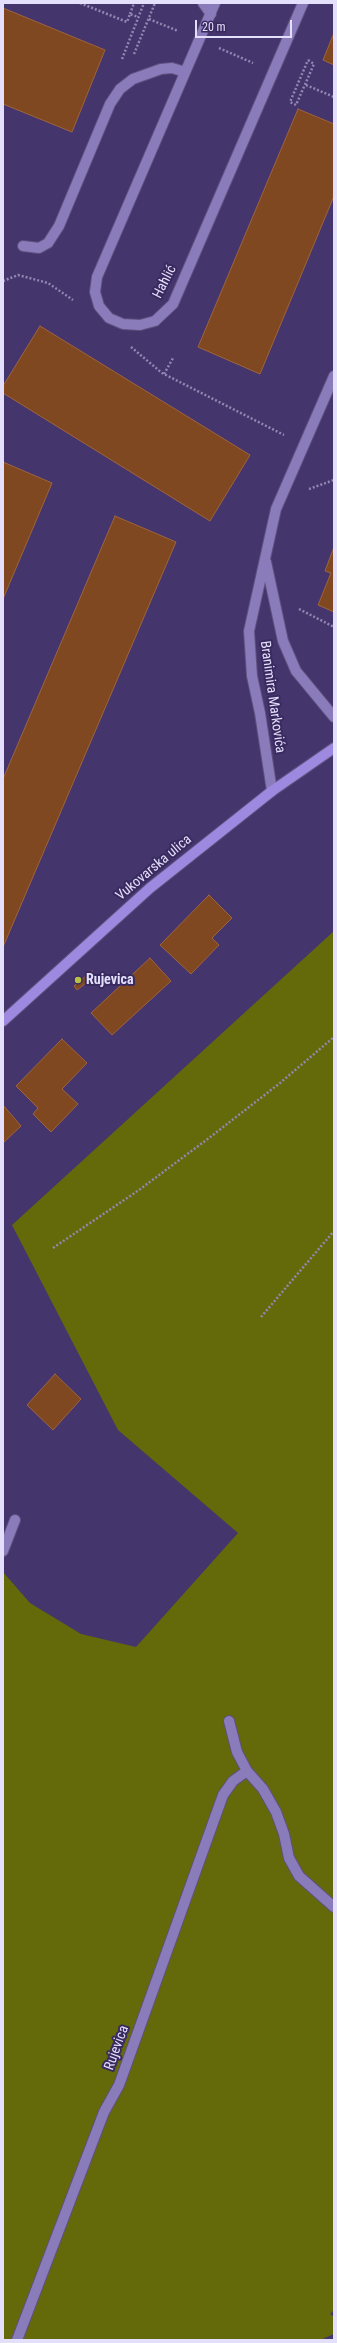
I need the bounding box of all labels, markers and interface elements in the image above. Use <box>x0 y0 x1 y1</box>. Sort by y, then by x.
scale bar <box>197 12 294 38</box>
text: 20 m <box>202 20 226 34</box>
street label: Hahlić <box>150 263 180 301</box>
street label: Branimira Markovića <box>256 640 288 754</box>
street label: Vukovarska ulica <box>113 832 195 904</box>
place label: Rujevica <box>86 972 134 988</box>
marker: Rujevica <box>73 975 83 985</box>
street label: Rujevica <box>101 2023 133 2073</box>

